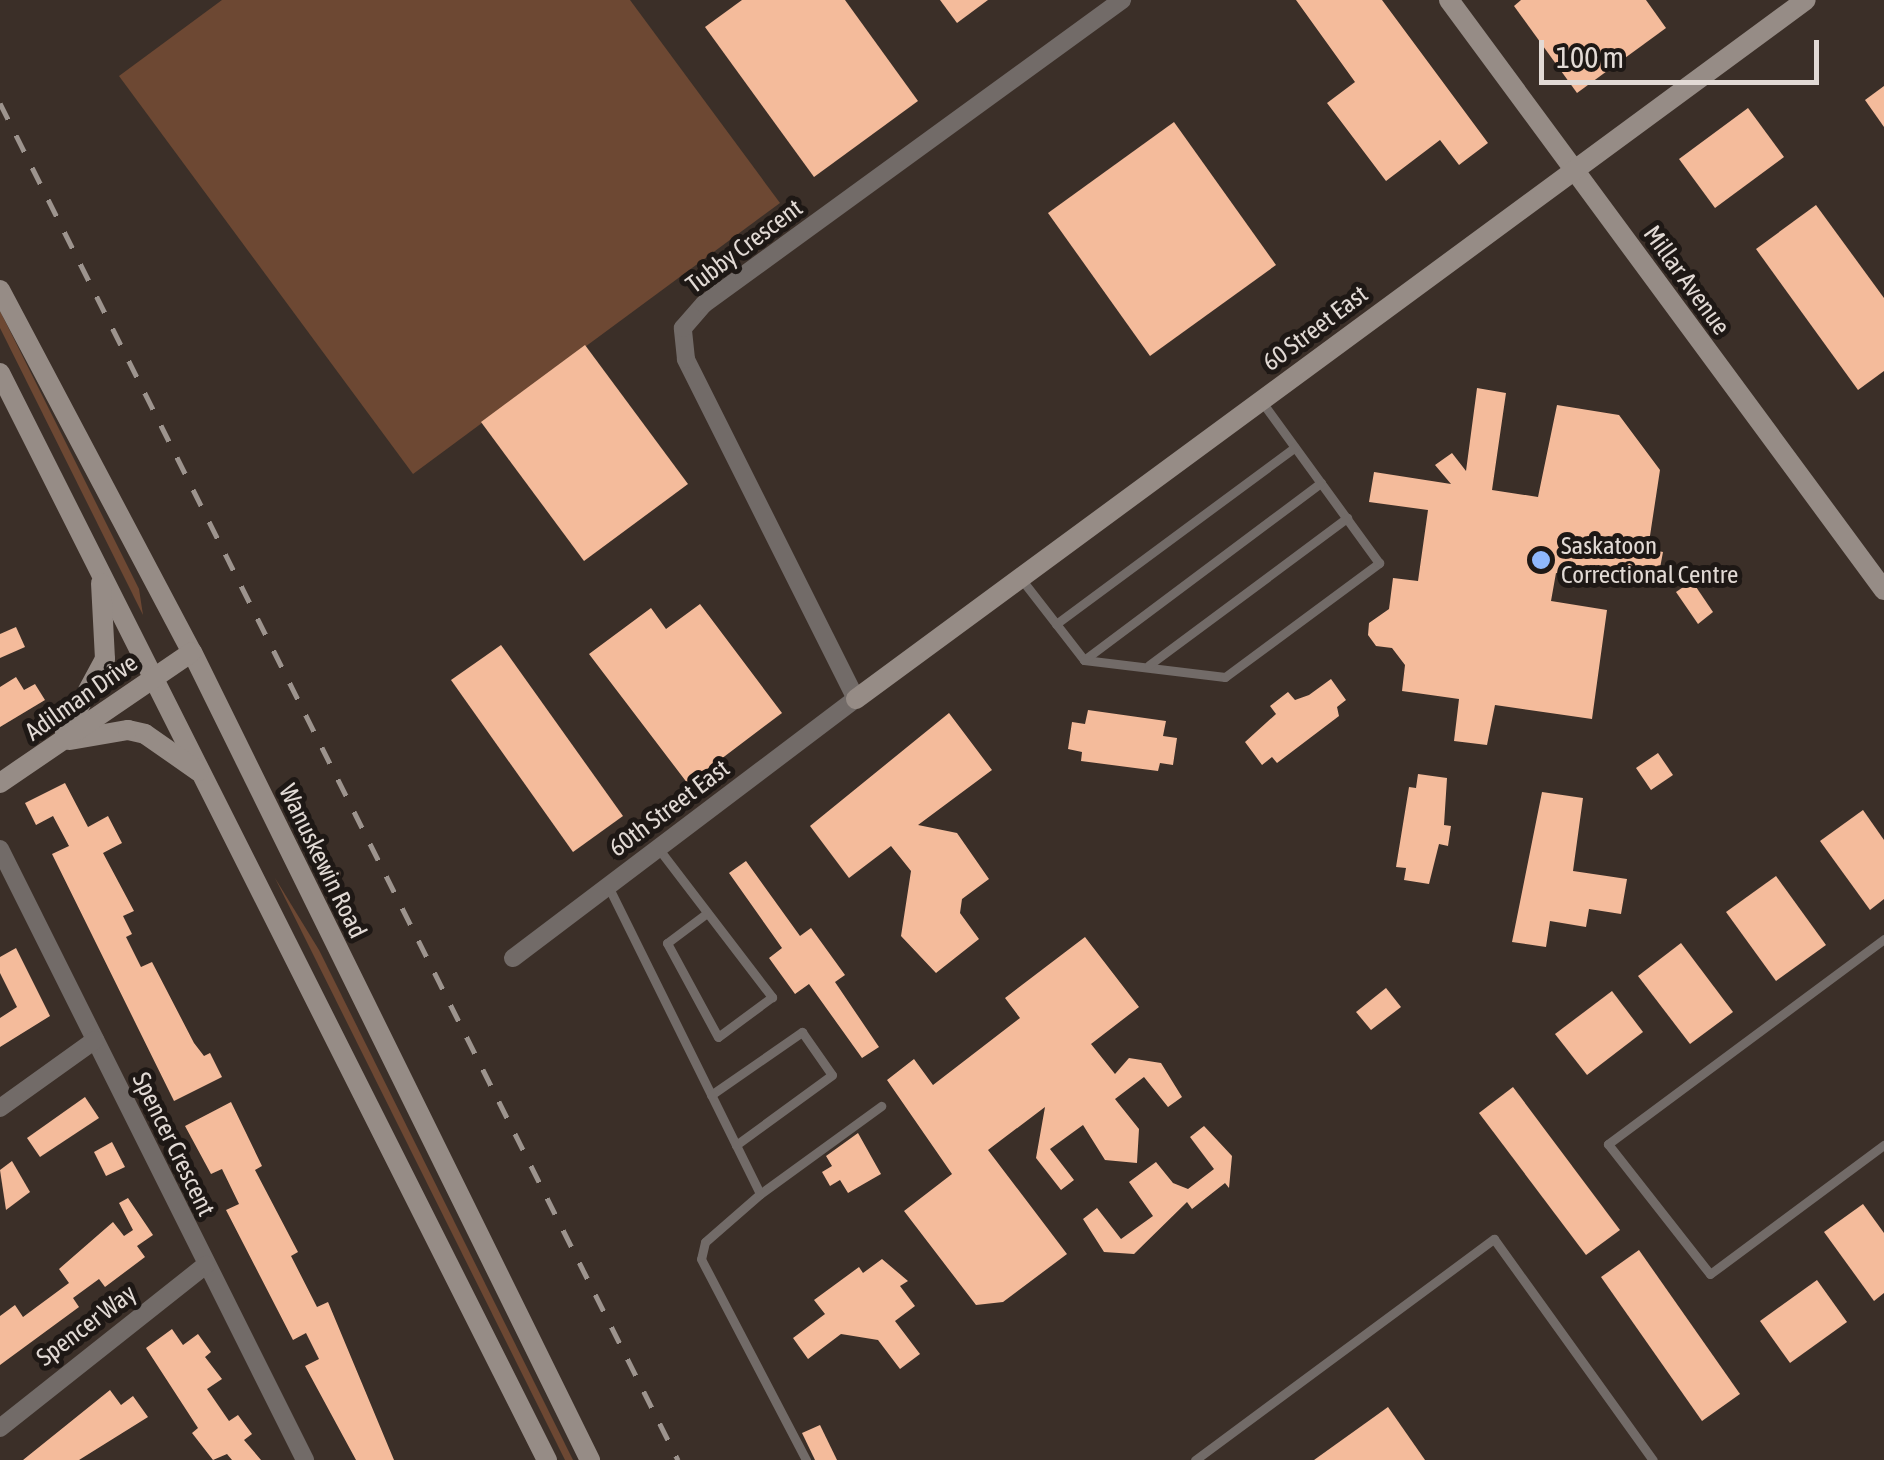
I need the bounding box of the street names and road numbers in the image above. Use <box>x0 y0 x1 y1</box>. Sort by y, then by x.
street label: Tubby Crescent <box>680 193 808 299</box>
street label: Millar Avenue <box>1637 220 1737 340</box>
street label: 60 Street East <box>1257 279 1373 377</box>
street label: Adilman Drive <box>19 647 143 747</box>
street label: 60th Street East <box>603 753 735 863</box>
street label: Wanuskewin Road <box>273 779 373 943</box>
street label: Spencer Crescent <box>126 1067 222 1221</box>
street label: Spencer Way <box>30 1278 142 1372</box>

